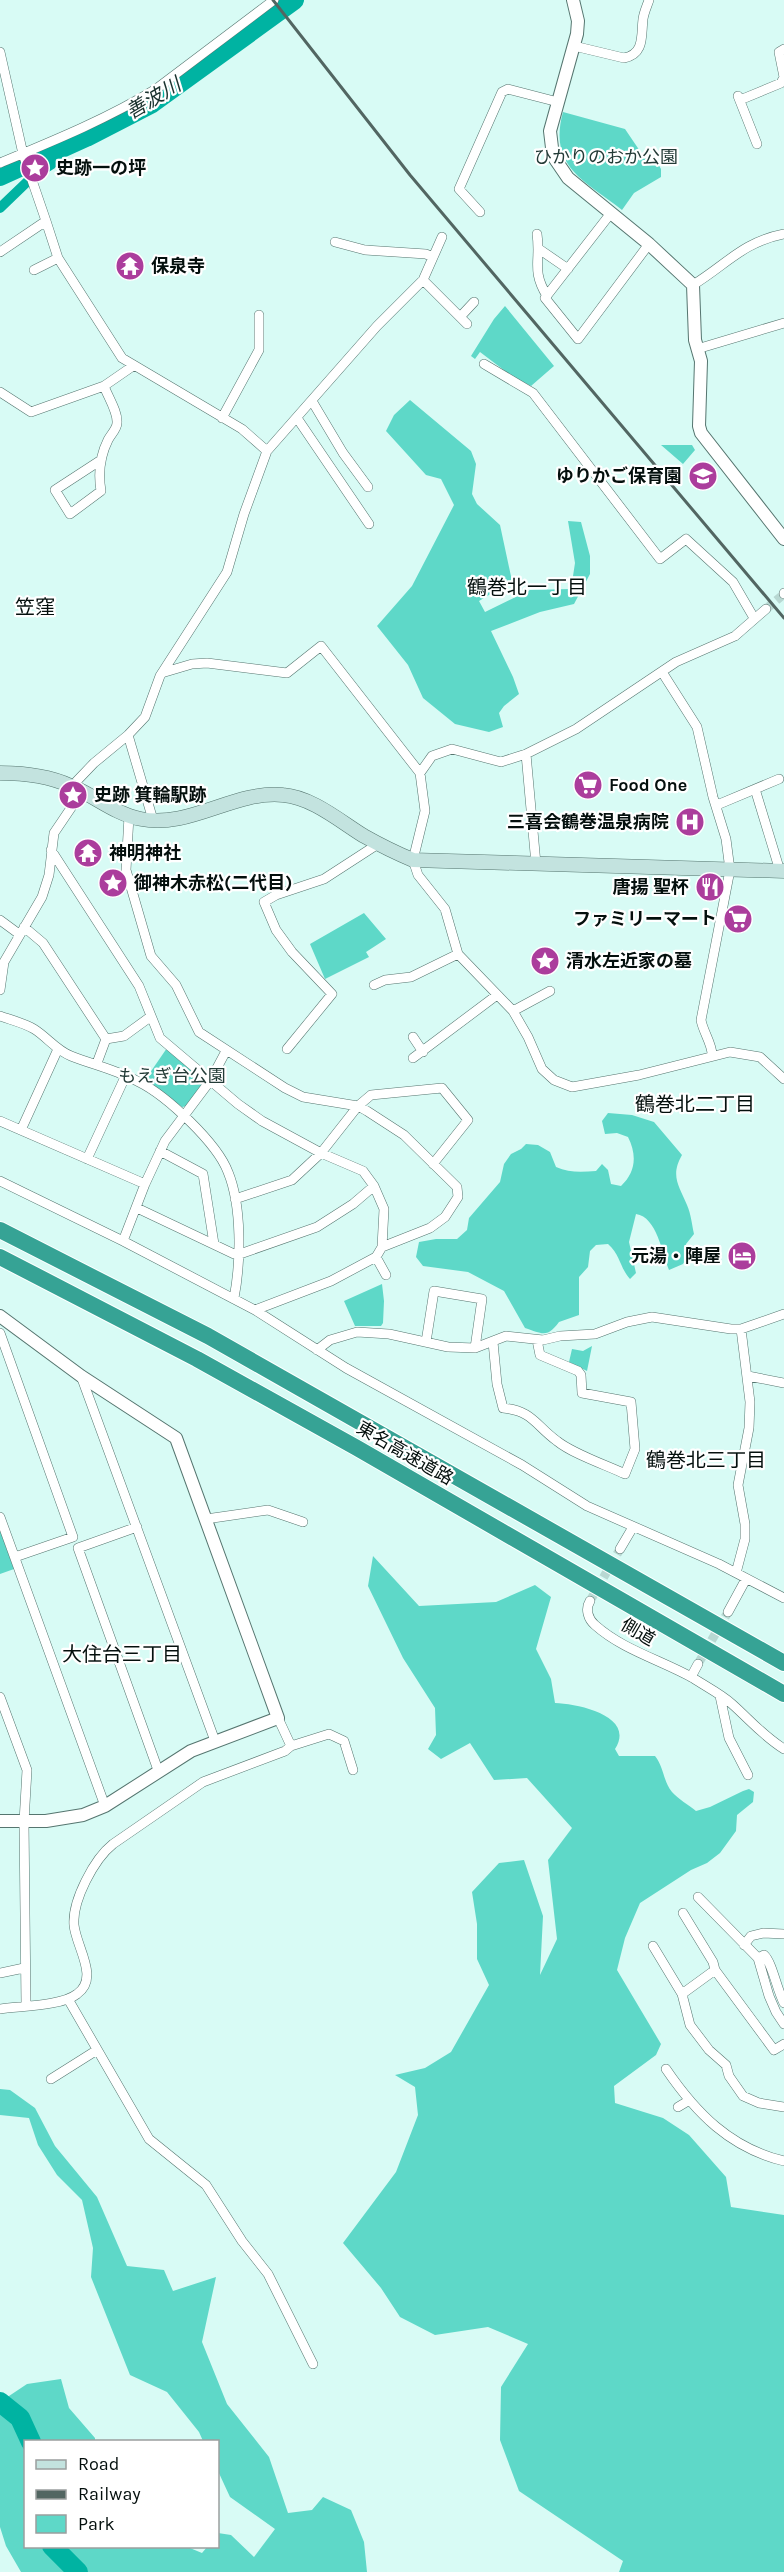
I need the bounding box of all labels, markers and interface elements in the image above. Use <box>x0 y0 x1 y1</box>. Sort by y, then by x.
water label: 善波川 <box>122 72 187 124</box>
park label: ひかりのおか公園 <box>534 146 678 168</box>
place icon: 史跡一の坪 <box>19 152 51 184</box>
place label: 史跡一の坪 <box>56 157 146 179</box>
temple icon: 保泉寺 <box>114 250 146 282</box>
place label: 保泉寺 <box>151 255 205 277</box>
school or university icon: ゆりかご保育園 <box>687 460 719 492</box>
place label: ゆりかご保育園 <box>556 465 682 487</box>
district label: 鶴巻北一丁目 <box>467 576 587 599</box>
district label: 笠窪 <box>15 596 55 619</box>
supermarket icon: Food One <box>572 769 604 801</box>
place label: Food One <box>609 774 687 796</box>
place icon: 史跡 箕輪駅跡 <box>57 779 89 811</box>
place label: 史跡 箕輪駅跡 <box>94 784 207 806</box>
hospital icon: 三喜会鶴巻温泉病院 <box>674 806 706 838</box>
place label: 三喜会鶴巻温泉病院 <box>507 811 669 833</box>
temple icon: 神明神社 <box>72 837 104 869</box>
place label: 神明神社 <box>109 842 181 864</box>
place icon: 御神木赤松(二代目) <box>97 867 129 899</box>
restaurant icon: 唐揚 聖杯 <box>694 871 726 903</box>
place label: 御神木赤松(二代目) <box>133 872 292 894</box>
place label: 唐揚 聖杯 <box>612 876 689 898</box>
supermarket icon: ファミリーマート <box>722 903 754 935</box>
place label: ファミリーマート <box>573 908 717 930</box>
place icon: 清水左近家の墓 <box>529 945 561 977</box>
place label: 清水左近家の墓 <box>566 950 692 972</box>
park label: もえぎ台公園 <box>118 1065 226 1087</box>
district label: 鶴巻北二丁目 <box>635 1093 755 1116</box>
hotel icon: 元湯・陣屋 <box>726 1240 758 1272</box>
place label: 元湯・陣屋 <box>631 1245 721 1267</box>
street label: 東名高速道路 <box>353 1416 457 1490</box>
district label: 鶴巻北三丁目 <box>646 1449 766 1472</box>
street label: 側道 <box>617 1613 659 1651</box>
district label: 大住台三丁目 <box>62 1643 182 1666</box>
legend <box>24 2440 219 2548</box>
text: Road <box>78 2453 119 2475</box>
text: Railway <box>78 2483 141 2505</box>
text: Park <box>78 2513 115 2535</box>

